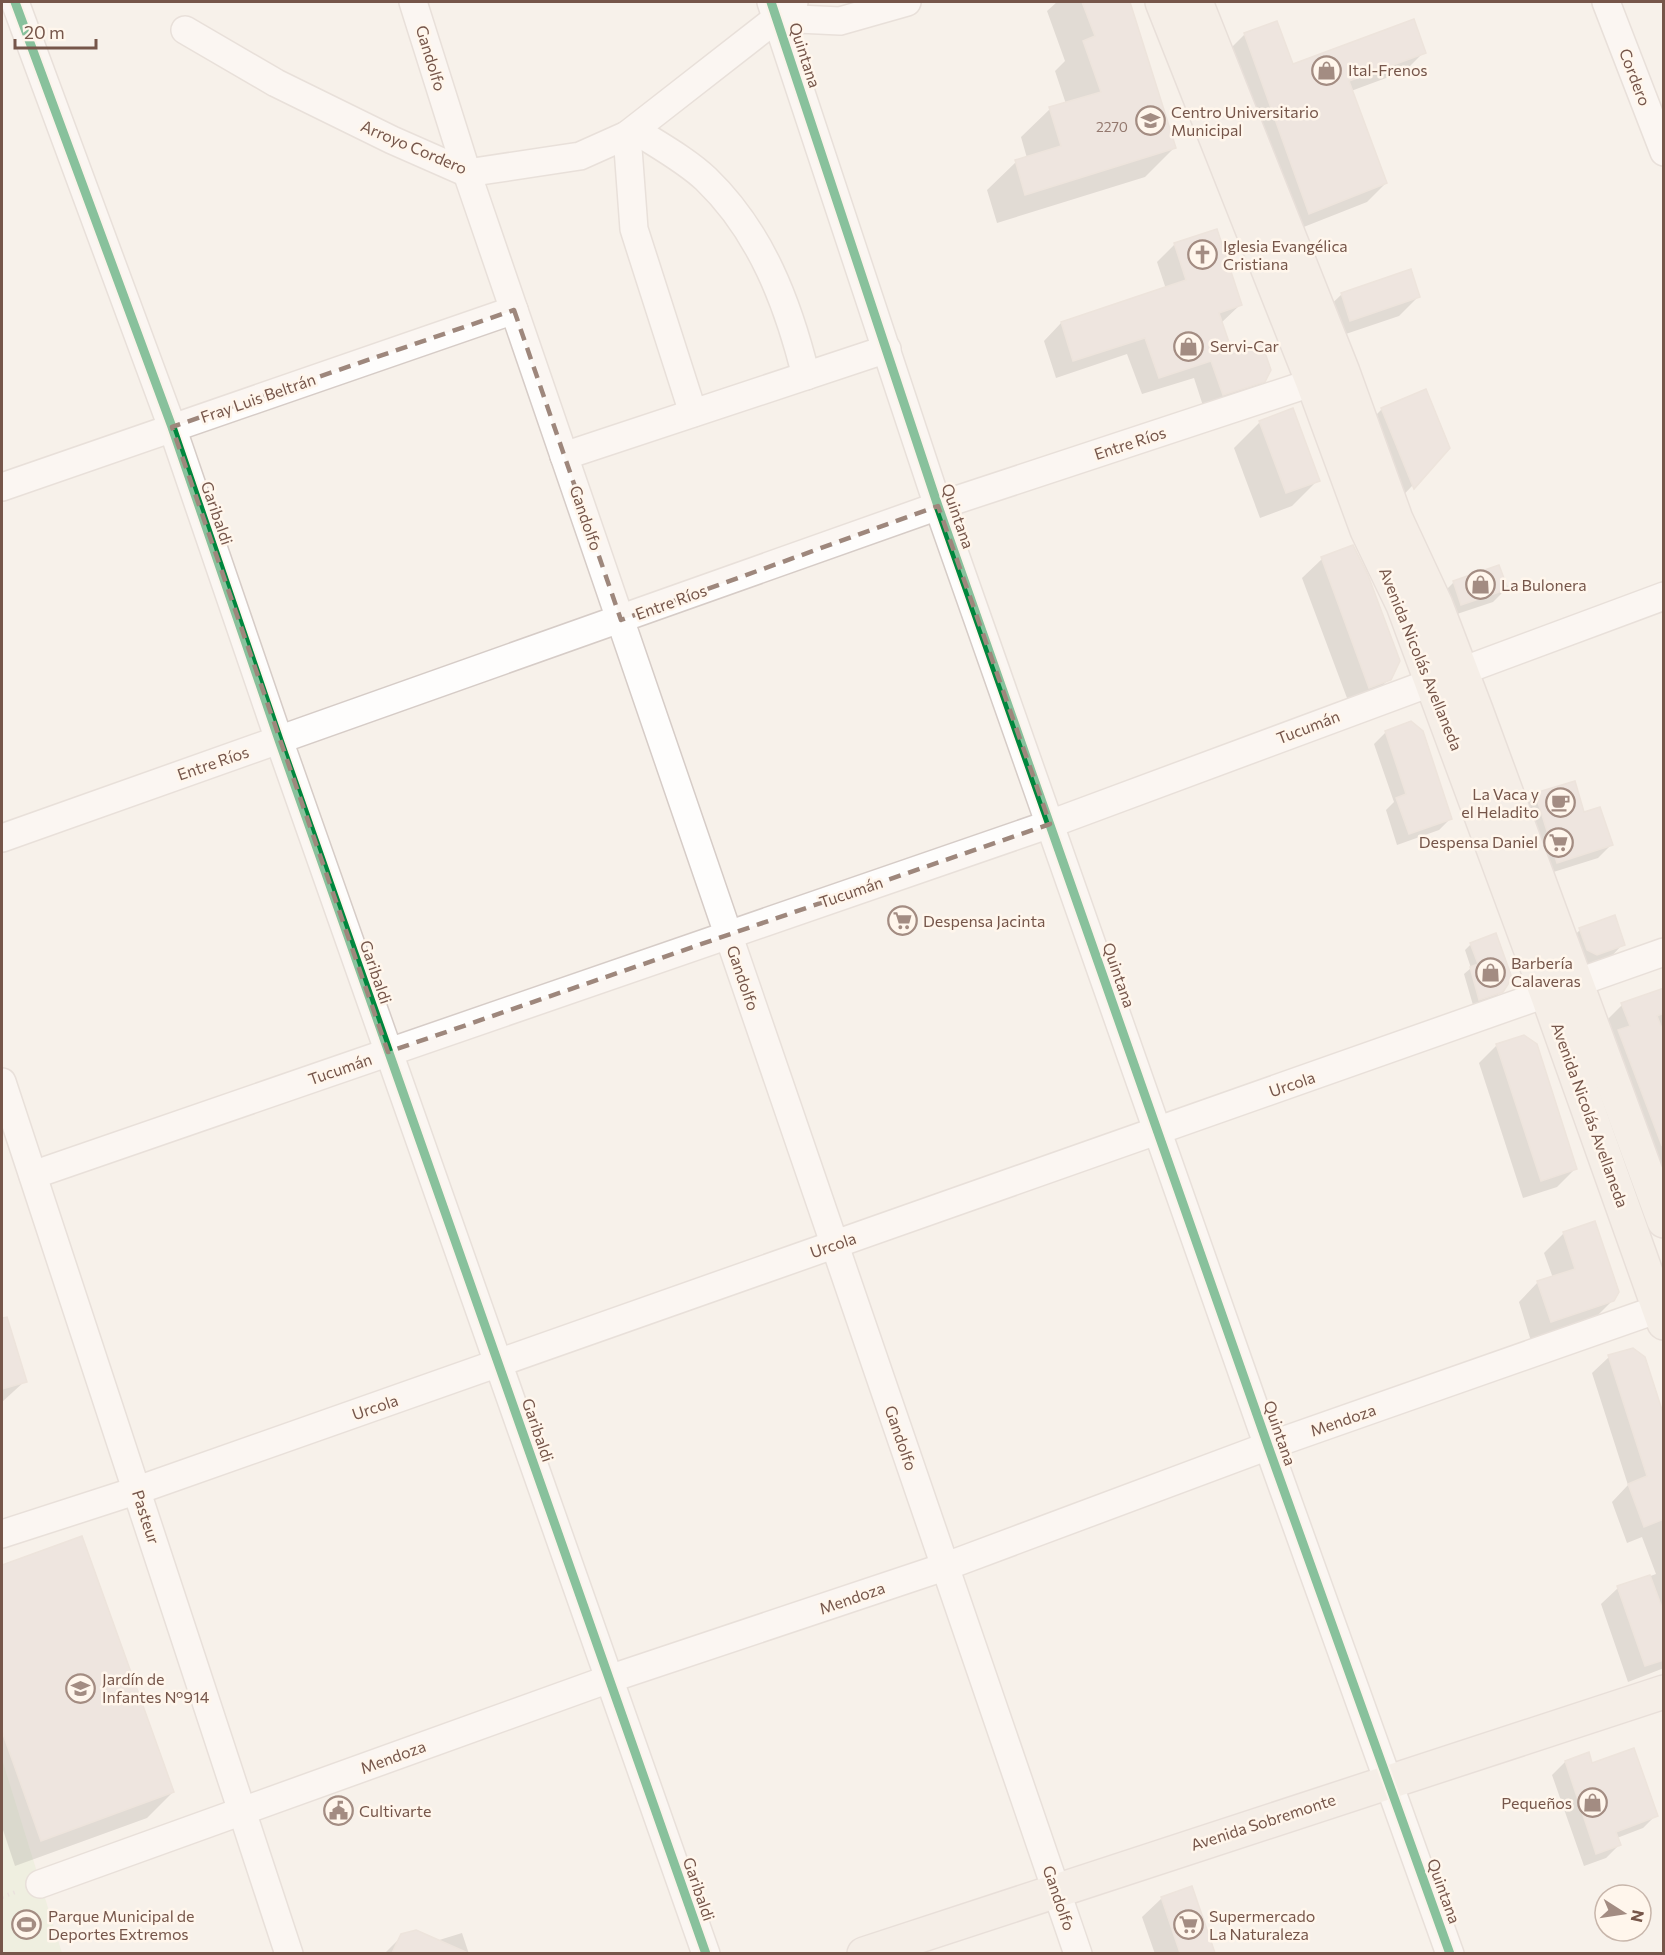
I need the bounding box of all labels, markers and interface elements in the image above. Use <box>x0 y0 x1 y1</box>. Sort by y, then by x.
scale bar <box>15 12 96 50</box>
street label: Quintana <box>786 20 825 90</box>
text: 20 m <box>24 21 65 43</box>
street label: Gandolfo <box>413 23 450 93</box>
street label: Cordero <box>1616 45 1655 108</box>
shop icon: Ital-Frenos <box>1311 54 1343 86</box>
place label: Ital-Frenos <box>1348 60 1428 79</box>
place label: Centro Universitario Municipal <box>1171 102 1319 139</box>
school or university icon: Centro Universitario Municipal <box>1134 105 1166 137</box>
street label: Arroyo Cordero <box>358 116 470 177</box>
house number: 2270 <box>1096 118 1128 135</box>
place label: Iglesia Evangélica Cristiana <box>1223 236 1348 273</box>
church icon: Iglesia Evangélica Cristiana <box>1186 239 1218 271</box>
shop icon: Servi-Car <box>1173 330 1205 362</box>
place label: Servi-Car <box>1210 336 1280 355</box>
street label: Fray Luis Beltrán <box>198 369 318 426</box>
street label: Entre Ríos <box>1092 422 1168 463</box>
street label: Garibaldi <box>198 479 237 547</box>
street label: Quintana <box>938 481 978 551</box>
street label: Gandolfo <box>566 483 606 553</box>
street label: Avenida Nicolás Avellaneda <box>1376 565 1467 753</box>
shop icon: La Bulonera <box>1464 569 1496 601</box>
place label: La Bulonera <box>1501 575 1587 594</box>
street label: Entre Ríos <box>633 580 709 623</box>
street label: Tucumán <box>1274 706 1342 747</box>
street label: Entre Ríos <box>175 741 251 784</box>
place label: La Vaca y el Heladito <box>1461 784 1539 821</box>
cafe icon: La Vaca y el Heladito <box>1544 787 1576 819</box>
supermarket icon: Despensa Daniel <box>1543 826 1575 858</box>
place label: Despensa Daniel <box>1419 832 1538 851</box>
street label: Tucumán <box>816 872 885 911</box>
supermarket icon: Despensa Jacinta <box>886 905 918 937</box>
place label: Despensa Jacinta <box>923 911 1045 930</box>
street label: Garibaldi <box>357 938 396 1006</box>
street label: Quintana <box>1099 940 1139 1010</box>
street label: Gandolfo <box>723 943 763 1013</box>
place label: Barbería Calaveras <box>1511 953 1581 990</box>
shop icon: Barbería Calaveras <box>1474 956 1506 988</box>
street label: Avenida Nicolás Avellaneda <box>1548 1020 1633 1210</box>
street label: Tucumán <box>305 1049 374 1088</box>
street label: Urcola <box>1266 1067 1317 1100</box>
street label: Urcola <box>807 1228 858 1261</box>
street label: Urcola <box>349 1390 400 1423</box>
street label: Garibaldi <box>519 1396 558 1464</box>
street label: Quintana <box>1260 1398 1300 1468</box>
street label: Mendoza <box>1308 1399 1378 1440</box>
street label: Gandolfo <box>881 1403 921 1473</box>
street label: Pasteur <box>129 1487 164 1547</box>
street label: Mendoza <box>817 1577 887 1618</box>
place label: Jardín de Infantes Nº914 <box>102 1669 210 1706</box>
school or university icon: Jardín de Infantes Nº914 <box>65 1672 97 1704</box>
street label: Mendoza <box>358 1736 428 1777</box>
shop icon: Pequeños <box>1577 1787 1609 1819</box>
street label: Avenida Sobremonte <box>1188 1789 1338 1854</box>
place label: Pequeños <box>1501 1793 1572 1812</box>
public building icon: Cultivarte <box>322 1795 354 1827</box>
place label: Cultivarte <box>359 1801 431 1820</box>
street label: Garibaldi <box>680 1855 719 1923</box>
street label: Quintana <box>1424 1856 1465 1926</box>
street label: Gandolfo <box>1039 1863 1079 1933</box>
north arrow <box>1593 1883 1653 1943</box>
place label: Parque Municipal de Deportes Extremos <box>48 1906 194 1943</box>
place label: Supermercado La Naturaleza <box>1209 1906 1315 1943</box>
text: N <box>1628 1908 1649 1924</box>
sports icon: Parque Municipal de Deportes Extremos <box>11 1909 43 1941</box>
supermarket icon: Supermercado La Naturaleza <box>1172 1909 1204 1941</box>

